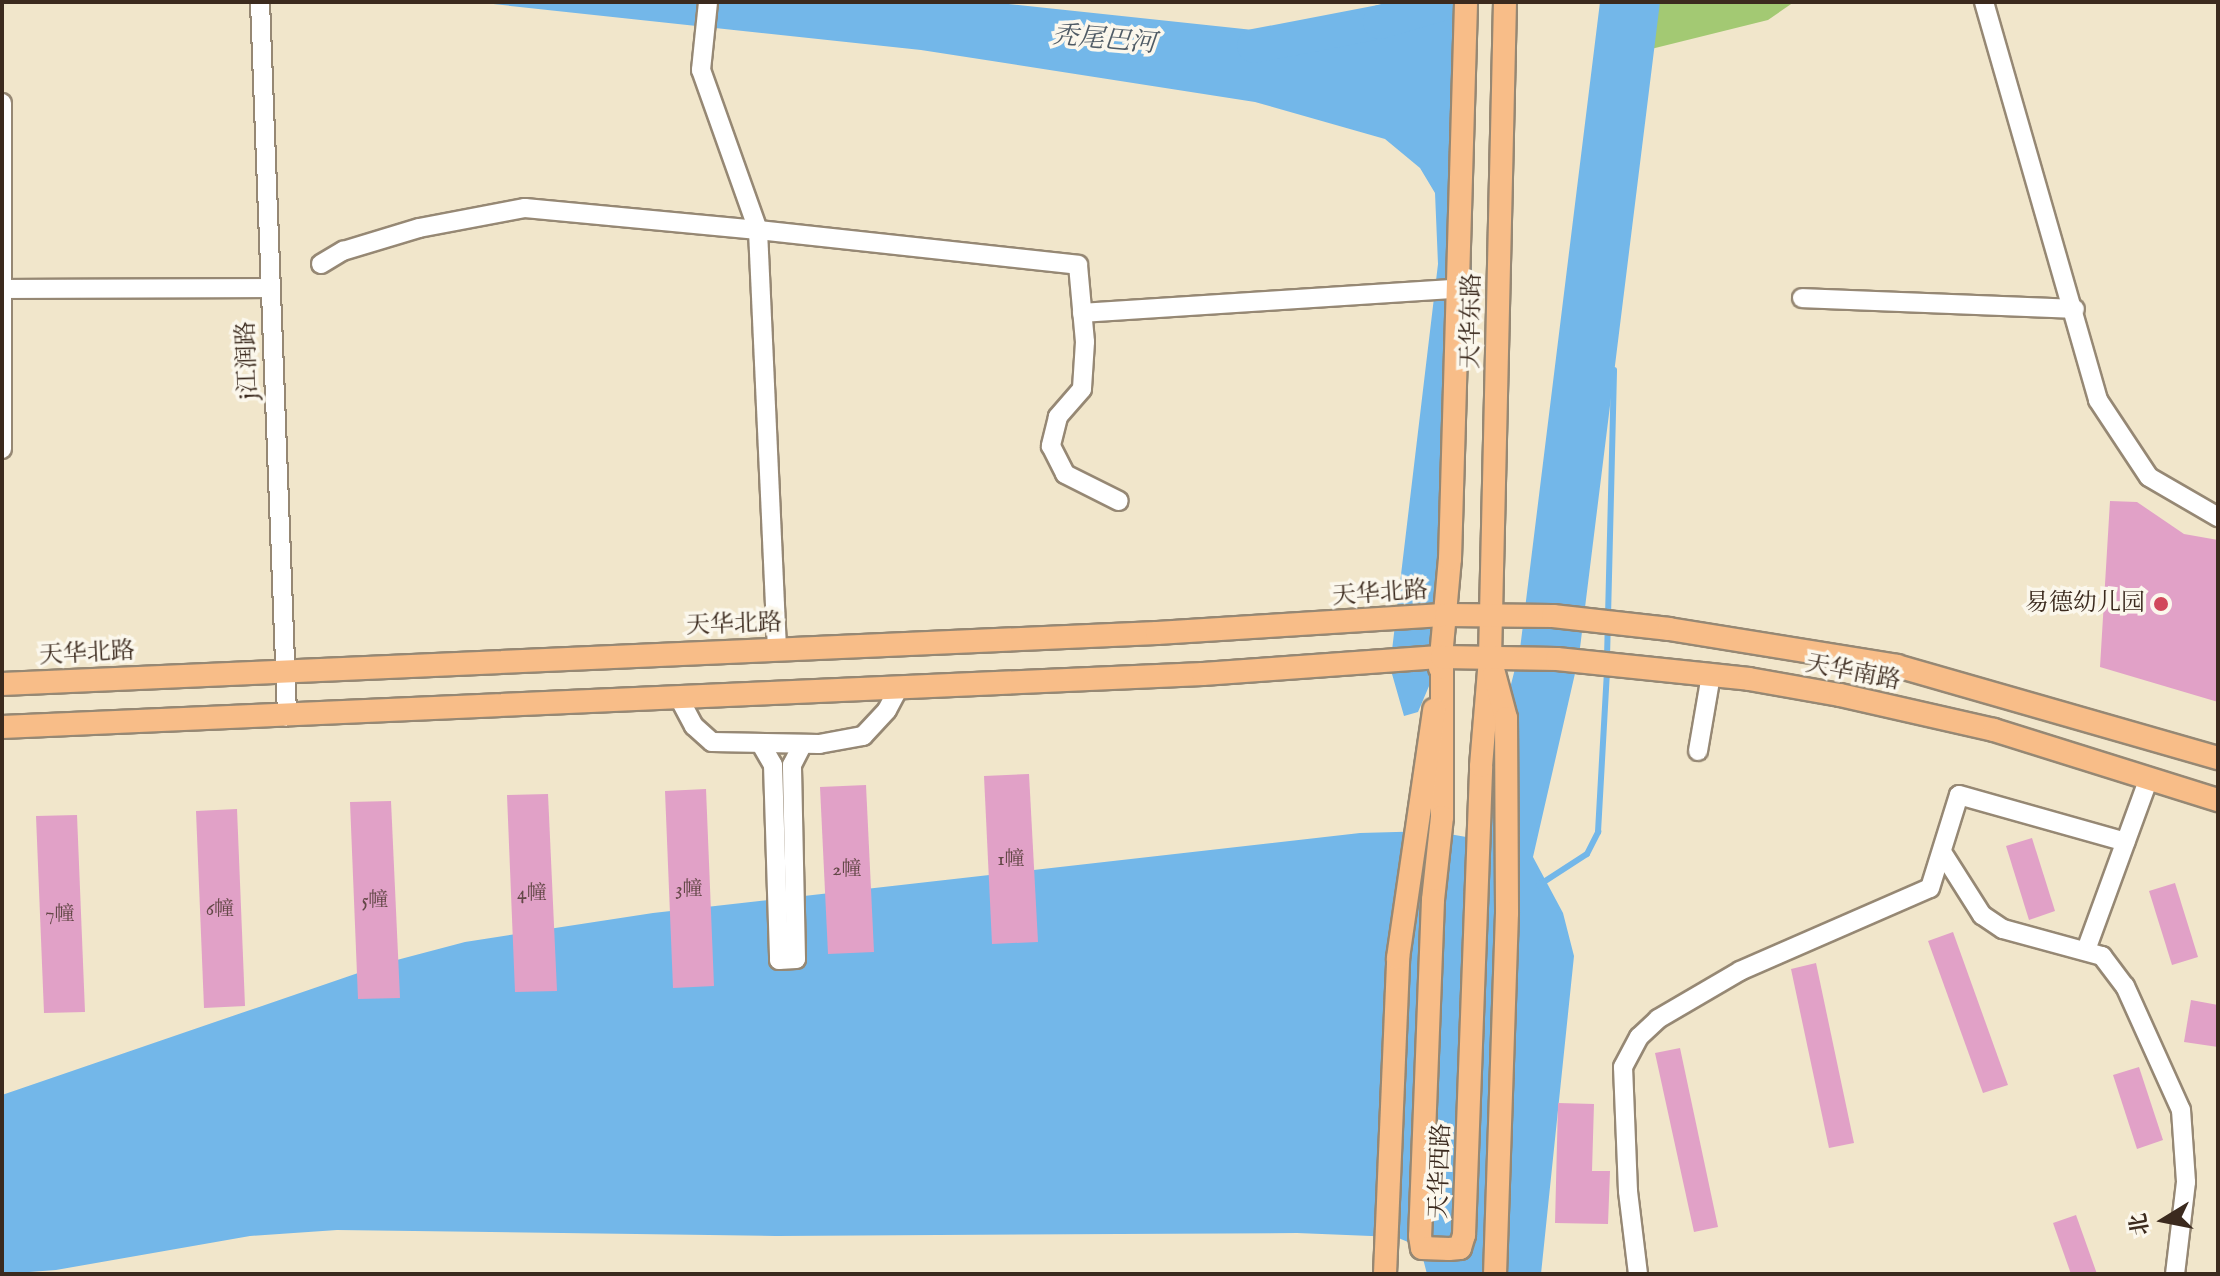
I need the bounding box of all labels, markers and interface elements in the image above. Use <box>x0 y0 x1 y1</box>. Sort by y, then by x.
water label: 秃尾巴河 <box>1051 20 1157 60</box>
street label: 天华东路 <box>1457 273 1487 369</box>
street label: j江润路 <box>232 321 264 399</box>
street label: 天华北路 <box>1331 576 1429 612</box>
place label: 易德幼儿园 <box>2025 590 2145 618</box>
marker: 易德幼儿园 <box>2152 595 2170 613</box>
street label: 天华北路 <box>686 609 782 641</box>
street label: 天华北路 <box>38 637 136 671</box>
street label: 天华南路 <box>1803 650 1903 696</box>
house number: 1幢 <box>997 847 1025 871</box>
house number: 2幢 <box>832 857 862 881</box>
house number: 3幢 <box>675 877 703 901</box>
house number: 4幢 <box>517 881 547 905</box>
house number: 5幢 <box>361 888 389 912</box>
house number: 6幢 <box>206 897 234 921</box>
house number: 7幢 <box>45 902 75 926</box>
street label: 天华西路 <box>1425 1123 1457 1219</box>
north arrow <box>2124 1180 2204 1260</box>
text: 北 <box>2125 1211 2156 1237</box>

